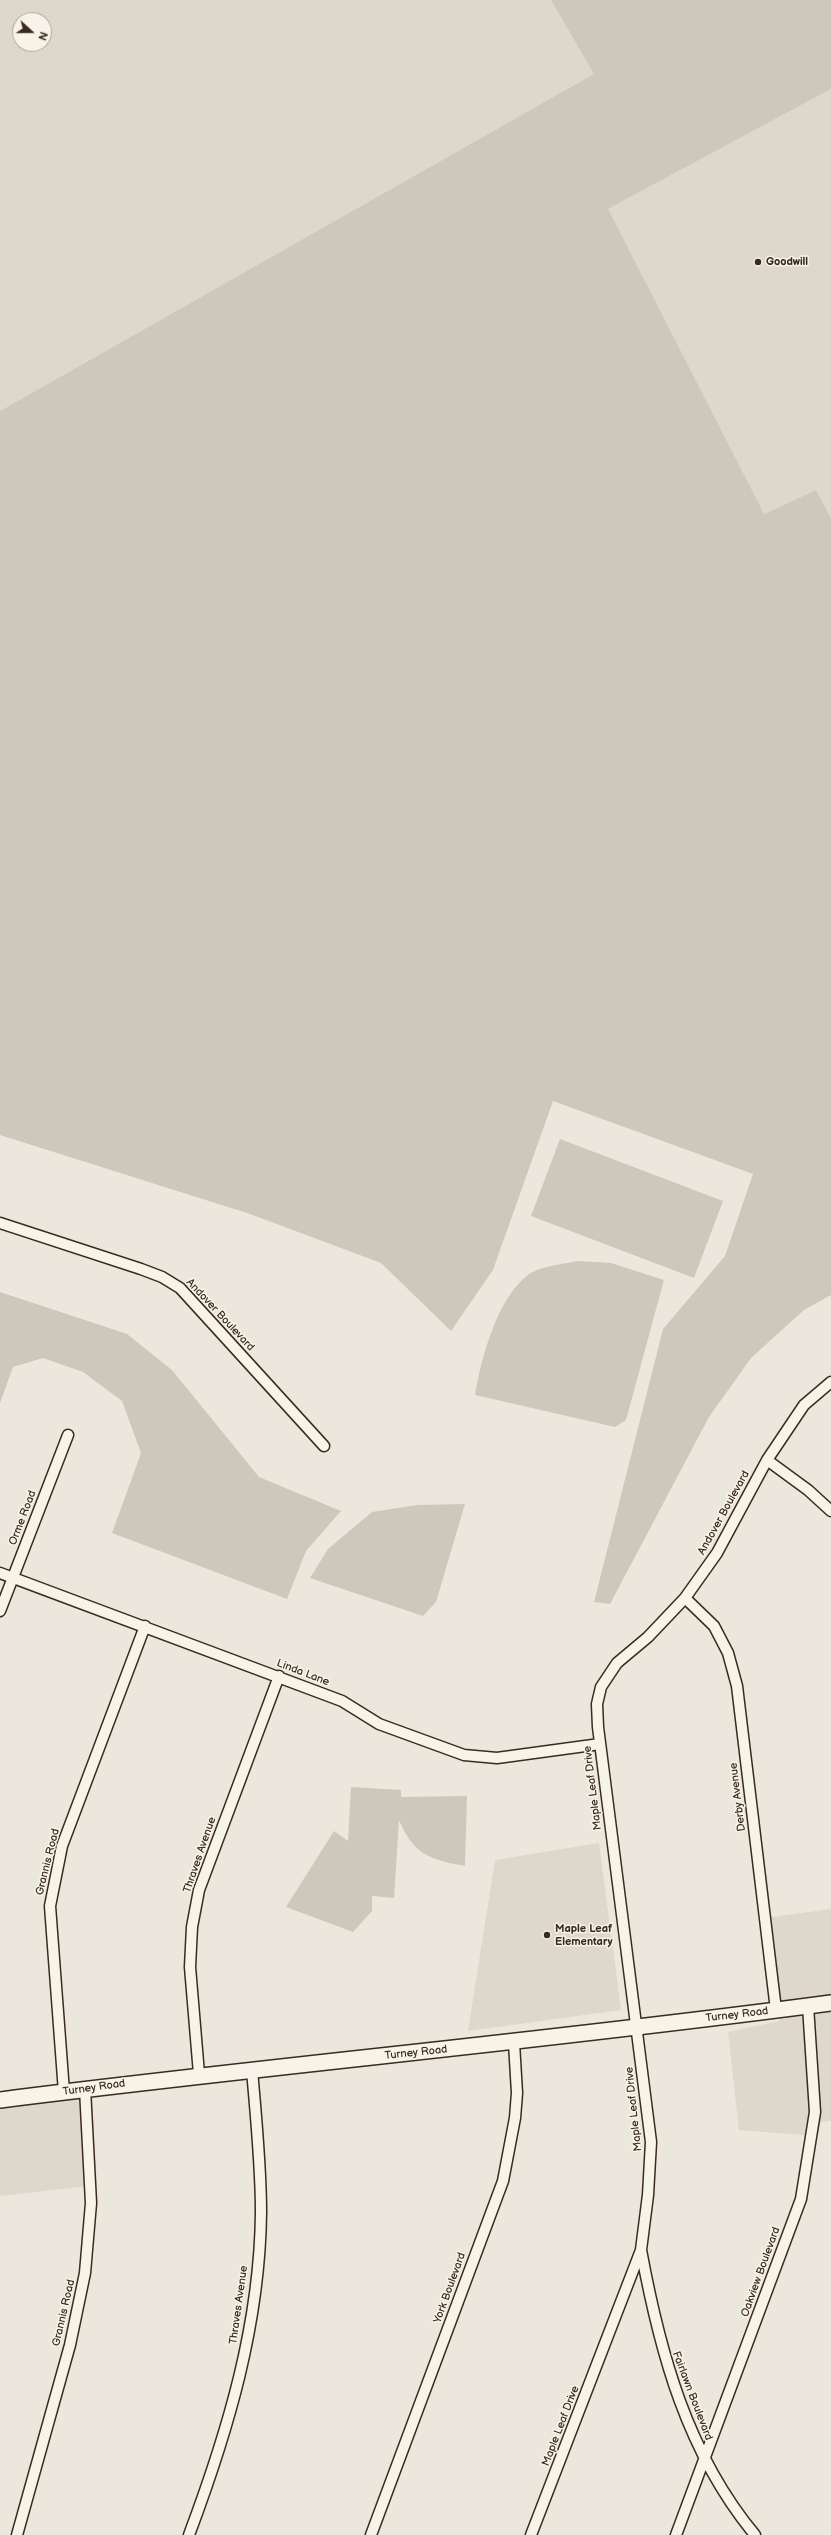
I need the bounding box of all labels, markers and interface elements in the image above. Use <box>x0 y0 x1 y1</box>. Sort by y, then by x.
north arrow <box>12 12 52 52</box>
text: N <box>35 30 50 42</box>
place label: Goodwill <box>766 255 808 269</box>
marker: Goodwill <box>753 257 763 267</box>
street label: Andover Boulevard <box>183 1276 257 1354</box>
street label: Andover Boulevard <box>695 1469 753 1557</box>
street label: Orme Road <box>7 1489 39 1547</box>
street label: Linda Lane <box>275 1657 331 1689</box>
street label: Maple Leaf Drive <box>581 1745 605 1831</box>
street label: Derby Avenue <box>727 1762 749 1832</box>
street label: Thraves Avenue <box>181 1815 219 1895</box>
street label: Grannis Road <box>33 1827 63 1897</box>
place label: Maple Leaf Elementary <box>555 1922 613 1948</box>
marker: Maple Leaf Elementary <box>542 1930 552 1940</box>
street label: Turney Road <box>705 2005 769 2025</box>
street label: Turney Road <box>384 2043 448 2063</box>
street label: Maple Leaf Drive <box>623 2066 645 2152</box>
street label: Turney Road <box>62 2077 126 2099</box>
street label: Oakview Boulevard <box>739 2225 783 2319</box>
street label: York Boulevard <box>431 2251 469 2325</box>
street label: Thraves Avenue <box>227 2265 251 2345</box>
street label: Grannis Road <box>50 2278 78 2348</box>
street label: Fairlawn Boulevard <box>669 2350 715 2442</box>
street label: Maple Leaf Drive <box>540 2384 582 2468</box>

